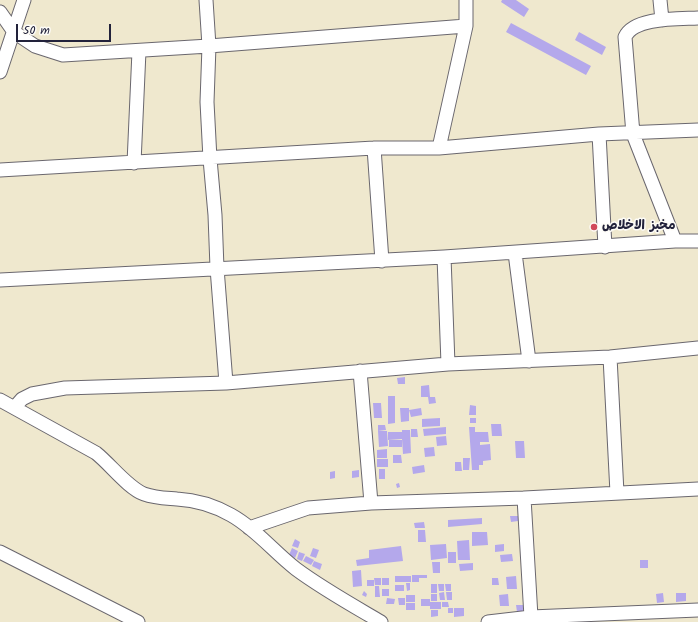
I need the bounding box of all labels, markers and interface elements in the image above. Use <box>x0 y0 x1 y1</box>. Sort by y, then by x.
scale bar <box>18 16 113 42</box>
text: 50 m <box>23 21 50 40</box>
place label: مخبز الاخلاص <box>602 219 676 235</box>
marker: مخبز الاخلاص <box>589 222 599 232</box>

